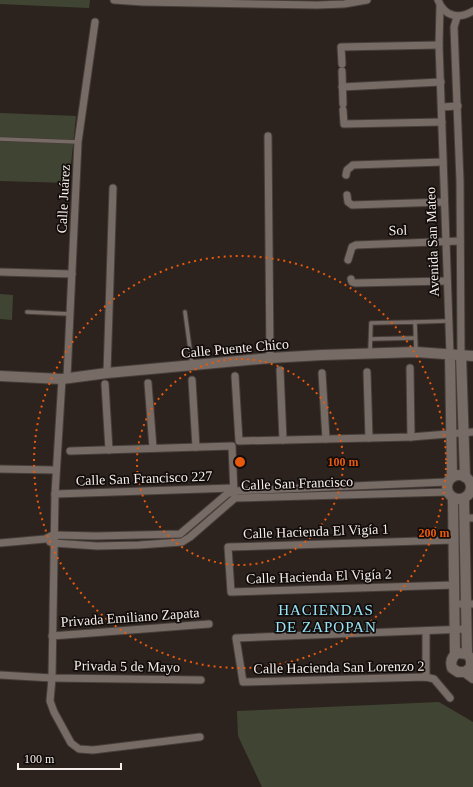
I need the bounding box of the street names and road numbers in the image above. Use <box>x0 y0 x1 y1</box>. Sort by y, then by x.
street label: Calle Juárez <box>54 164 73 234</box>
street label: Avenida San Mateo <box>423 187 442 297</box>
street label: Sol <box>388 223 408 238</box>
street label: Calle Puente Chico <box>181 336 290 361</box>
street label: Calle San Francisco 227 <box>76 469 212 488</box>
street label: Calle San Francisco <box>241 474 353 493</box>
street label: Calle Hacienda El Vigía 1 <box>243 521 389 542</box>
street label: Calle Hacienda El Vigía 2 <box>246 566 392 587</box>
street label: Privada Emiliano Zapata <box>60 605 201 630</box>
street label: Privada 5 de Mayo <box>74 658 180 675</box>
street label: Calle Hacienda San Lorenzo 2 <box>253 659 425 676</box>

